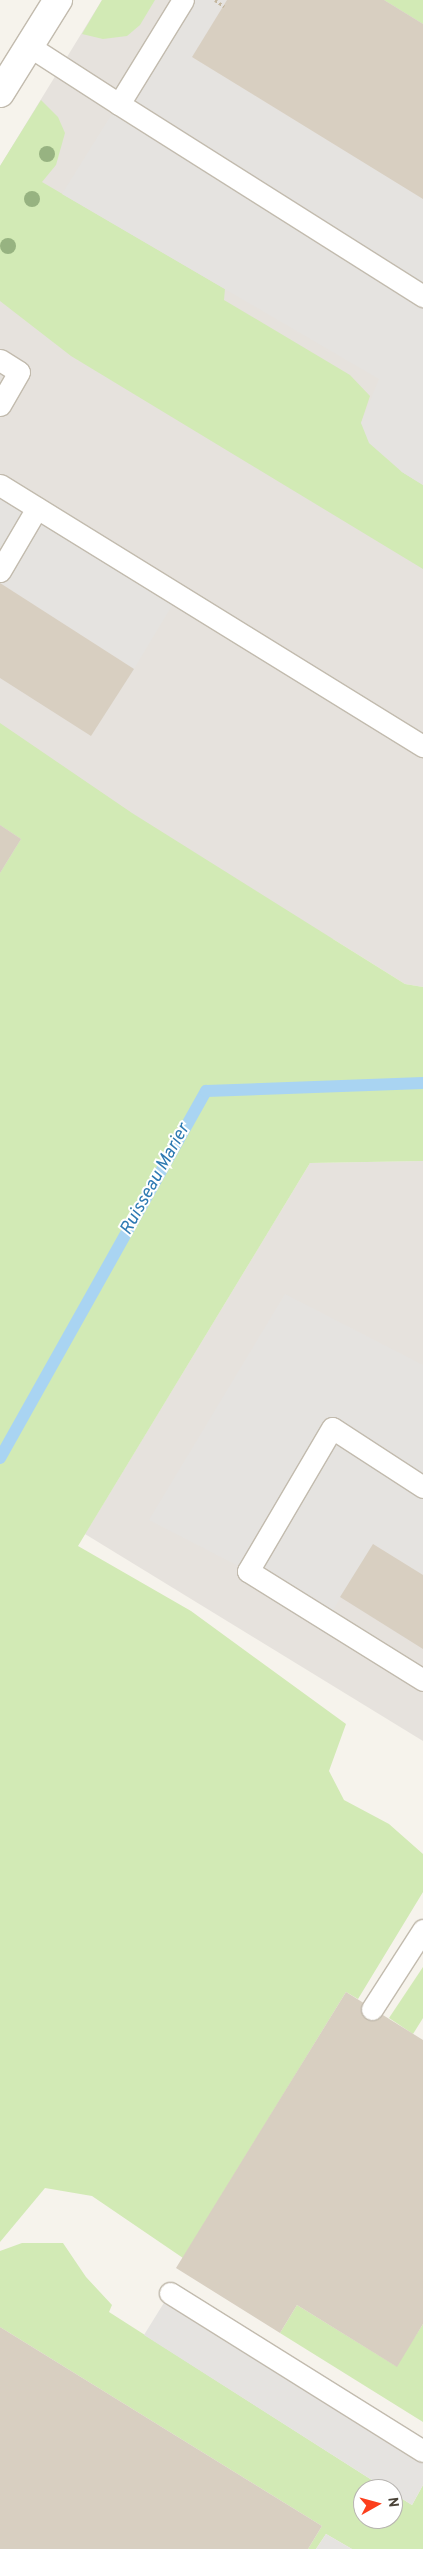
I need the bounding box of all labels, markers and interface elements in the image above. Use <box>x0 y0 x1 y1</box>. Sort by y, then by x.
water label: Ruisseau Marier <box>117 1121 195 1239</box>
north arrow <box>353 2479 403 2529</box>
text: N <box>383 2496 401 2508</box>

